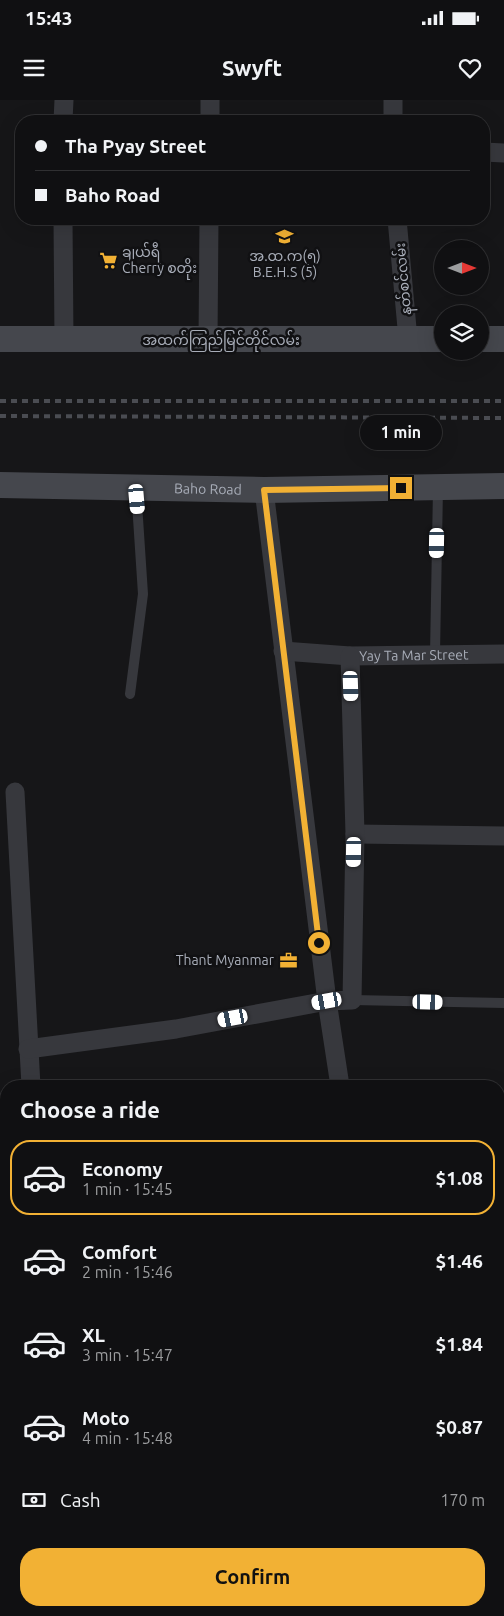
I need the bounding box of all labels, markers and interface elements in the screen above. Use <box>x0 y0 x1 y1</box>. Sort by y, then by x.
text: 15:43 <box>25 7 73 29</box>
icon: menu <box>20 54 48 82</box>
icon: heart <box>456 54 484 82</box>
text: Swyft <box>222 55 282 80</box>
text: Tha Pyay Street <box>65 135 206 157</box>
text: Baho Road <box>65 184 160 206</box>
school or university icon: အ.ထ.က(၅) B.E.H.S (5) <box>275 226 295 246</box>
north arrow <box>434 240 489 295</box>
map controls <box>434 240 489 360</box>
place label: ချယ်ရီ Cherry စတိုး <box>122 242 197 280</box>
street label: နတ်စင်လမ်း <box>390 242 418 316</box>
place label: အ.ထ.က(၅) B.E.H.S (5) <box>249 248 321 280</box>
supermarket icon: ချယ်ရီ Cherry စတိုး <box>98 250 118 270</box>
button: layers <box>434 305 489 360</box>
street label: အထက်ကြည်မြင်တိုင်လမ်း <box>142 330 300 352</box>
callout: 1 min <box>360 416 442 450</box>
text: 1 min <box>381 423 421 441</box>
route end <box>390 477 412 499</box>
street label: Baho Road <box>174 480 242 498</box>
car <box>128 483 145 515</box>
car <box>429 528 444 558</box>
street label: Yay Ta Mar Street <box>359 646 469 664</box>
car <box>342 671 359 701</box>
car <box>346 837 361 867</box>
route start <box>308 932 330 954</box>
office icon: Thant Myanmar <box>278 950 298 970</box>
place label: Thant Myanmar <box>176 952 275 968</box>
car <box>310 991 343 1011</box>
car <box>412 994 443 1010</box>
car <box>216 1008 249 1028</box>
text: Choose a ride <box>20 1097 160 1122</box>
icon: car <box>22 1155 67 1200</box>
text: Economy <box>82 1158 163 1180</box>
text: $1.08 <box>435 1167 483 1189</box>
text: 1 min · 15:45 <box>82 1180 173 1198</box>
icon: car <box>22 1238 67 1283</box>
text: Comfort <box>82 1241 157 1263</box>
text: $1.46 <box>435 1250 483 1272</box>
text: 2 min · 15:46 <box>82 1263 173 1281</box>
icon: car <box>22 1321 67 1366</box>
text: XL <box>82 1324 105 1346</box>
text: $1.84 <box>435 1333 483 1355</box>
text: 3 min · 15:47 <box>82 1346 173 1364</box>
icon: car <box>22 1404 67 1449</box>
text: Moto <box>82 1407 130 1429</box>
text: $0.87 <box>435 1416 483 1438</box>
text: 4 min · 15:48 <box>82 1429 173 1447</box>
icon: cash <box>20 1486 48 1514</box>
text: Cash <box>60 1489 101 1511</box>
text: 170 m <box>440 1491 485 1509</box>
button: Confirm <box>20 1548 485 1606</box>

